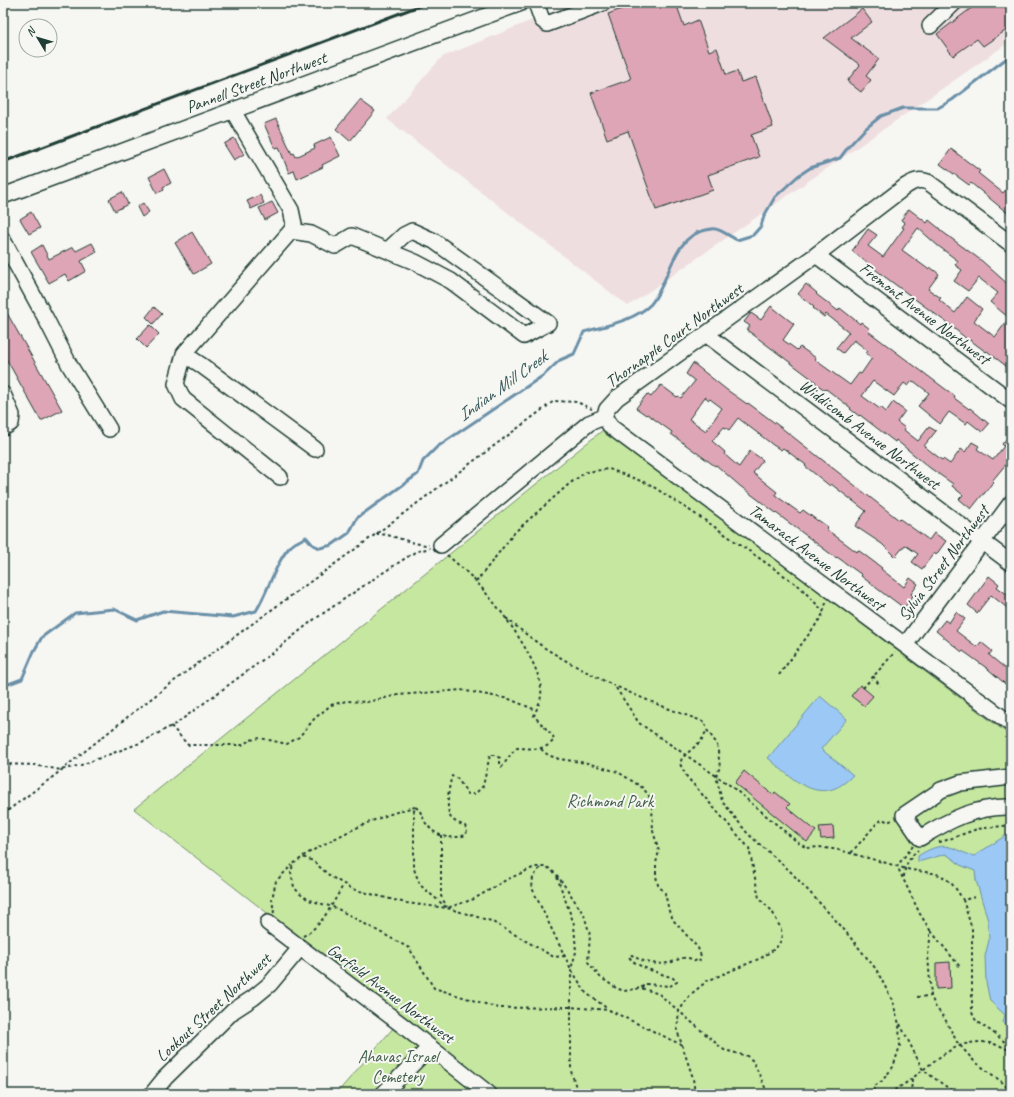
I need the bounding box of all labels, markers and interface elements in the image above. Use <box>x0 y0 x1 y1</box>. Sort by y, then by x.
north arrow <box>18 18 58 58</box>
text: N <box>23 23 39 39</box>
street label: Pannell Street Northwest <box>183 47 331 118</box>
street label: Fremont Avenue Northwest <box>855 258 996 371</box>
street label: Thornapple Court Northwest <box>601 277 749 392</box>
water label: Indian Mill Creek <box>453 344 554 426</box>
street label: Widdicomb Avenue Northwest <box>795 375 946 496</box>
street label: Tamarack Avenue Northwest <box>745 500 891 617</box>
street label: Sylvia Street Northwest <box>893 500 995 625</box>
park label: Richmond Park <box>567 791 655 812</box>
street label: Garfield Avenue Northwest <box>323 939 460 1049</box>
street label: Lookout Street Northwest <box>151 947 277 1066</box>
park label: Ahavas Israel Cemetery <box>358 1046 441 1087</box>

